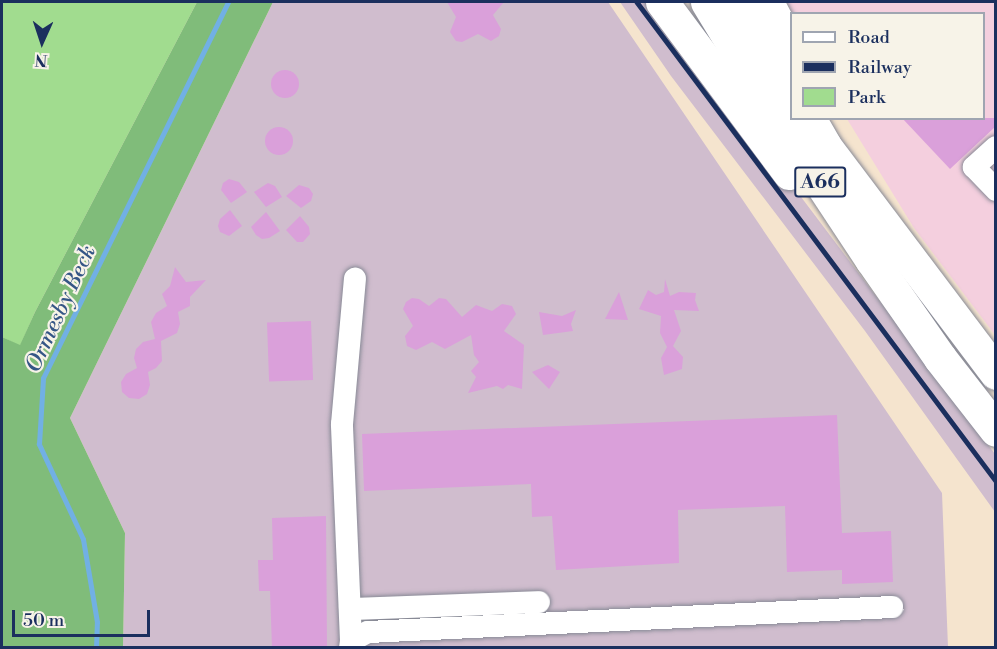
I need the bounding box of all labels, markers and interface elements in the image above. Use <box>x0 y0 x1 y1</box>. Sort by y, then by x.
north arrow <box>12 12 72 72</box>
legend <box>790 12 985 120</box>
text: Road <box>848 26 890 49</box>
text: N <box>34 50 48 70</box>
text: Railway <box>848 56 911 79</box>
text: Park <box>848 86 885 109</box>
road number: A66 <box>793 165 847 199</box>
water label: Ormesby Beck <box>20 241 102 377</box>
scale bar <box>15 598 153 636</box>
text: 50 m <box>23 609 64 632</box>

